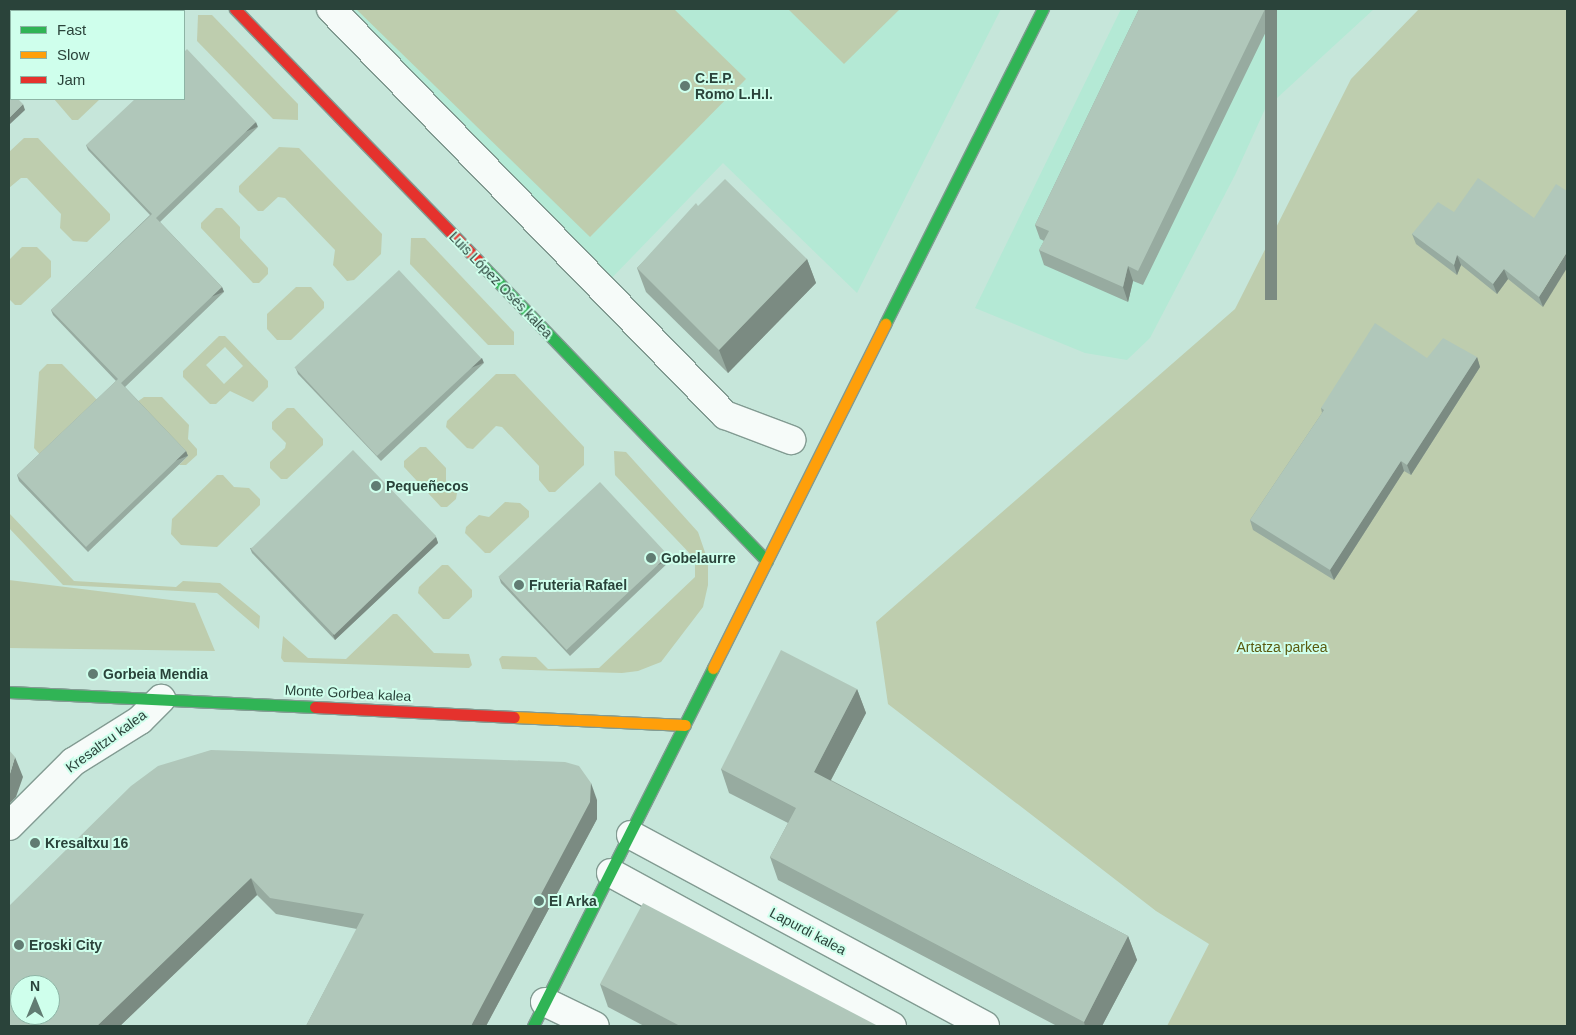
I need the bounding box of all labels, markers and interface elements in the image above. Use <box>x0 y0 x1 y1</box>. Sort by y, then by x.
legend <box>10 10 185 100</box>
text: Fast <box>57 21 86 38</box>
text: Slow <box>57 46 90 63</box>
place label: C.E.P. Romo L.H.I. <box>695 70 773 102</box>
text: Jam <box>57 71 85 88</box>
marker: C.E.P. Romo L.H.I. <box>679 80 691 92</box>
street label: Luis López Osés kalea <box>446 228 556 342</box>
place label: Pequeñecos <box>386 478 468 494</box>
marker: Pequeñecos <box>370 480 382 492</box>
place label: Gobelaurre <box>661 550 736 566</box>
marker: Gobelaurre <box>645 552 657 564</box>
place label: Fruteria Rafael <box>529 577 627 593</box>
marker: Fruteria Rafael <box>513 579 525 591</box>
park label: Artatza parkea <box>1236 639 1328 655</box>
place label: Gorbeia Mendia <box>103 666 208 682</box>
marker: Gorbeia Mendia <box>87 668 99 680</box>
street label: Monte Gorbea kalea <box>284 681 412 705</box>
street label: Kresaltzu kalea <box>62 706 150 776</box>
place label: Kresaltxu 16 <box>45 835 128 851</box>
marker: Kresaltxu 16 <box>29 837 41 849</box>
place label: El Arka <box>549 893 597 909</box>
marker: El Arka <box>533 895 545 907</box>
street label: Lapurdi kalea <box>767 904 849 958</box>
place label: Eroski City <box>29 937 102 953</box>
marker: Eroski City <box>13 939 25 951</box>
north arrow <box>10 975 60 1025</box>
text: N <box>30 978 40 994</box>

